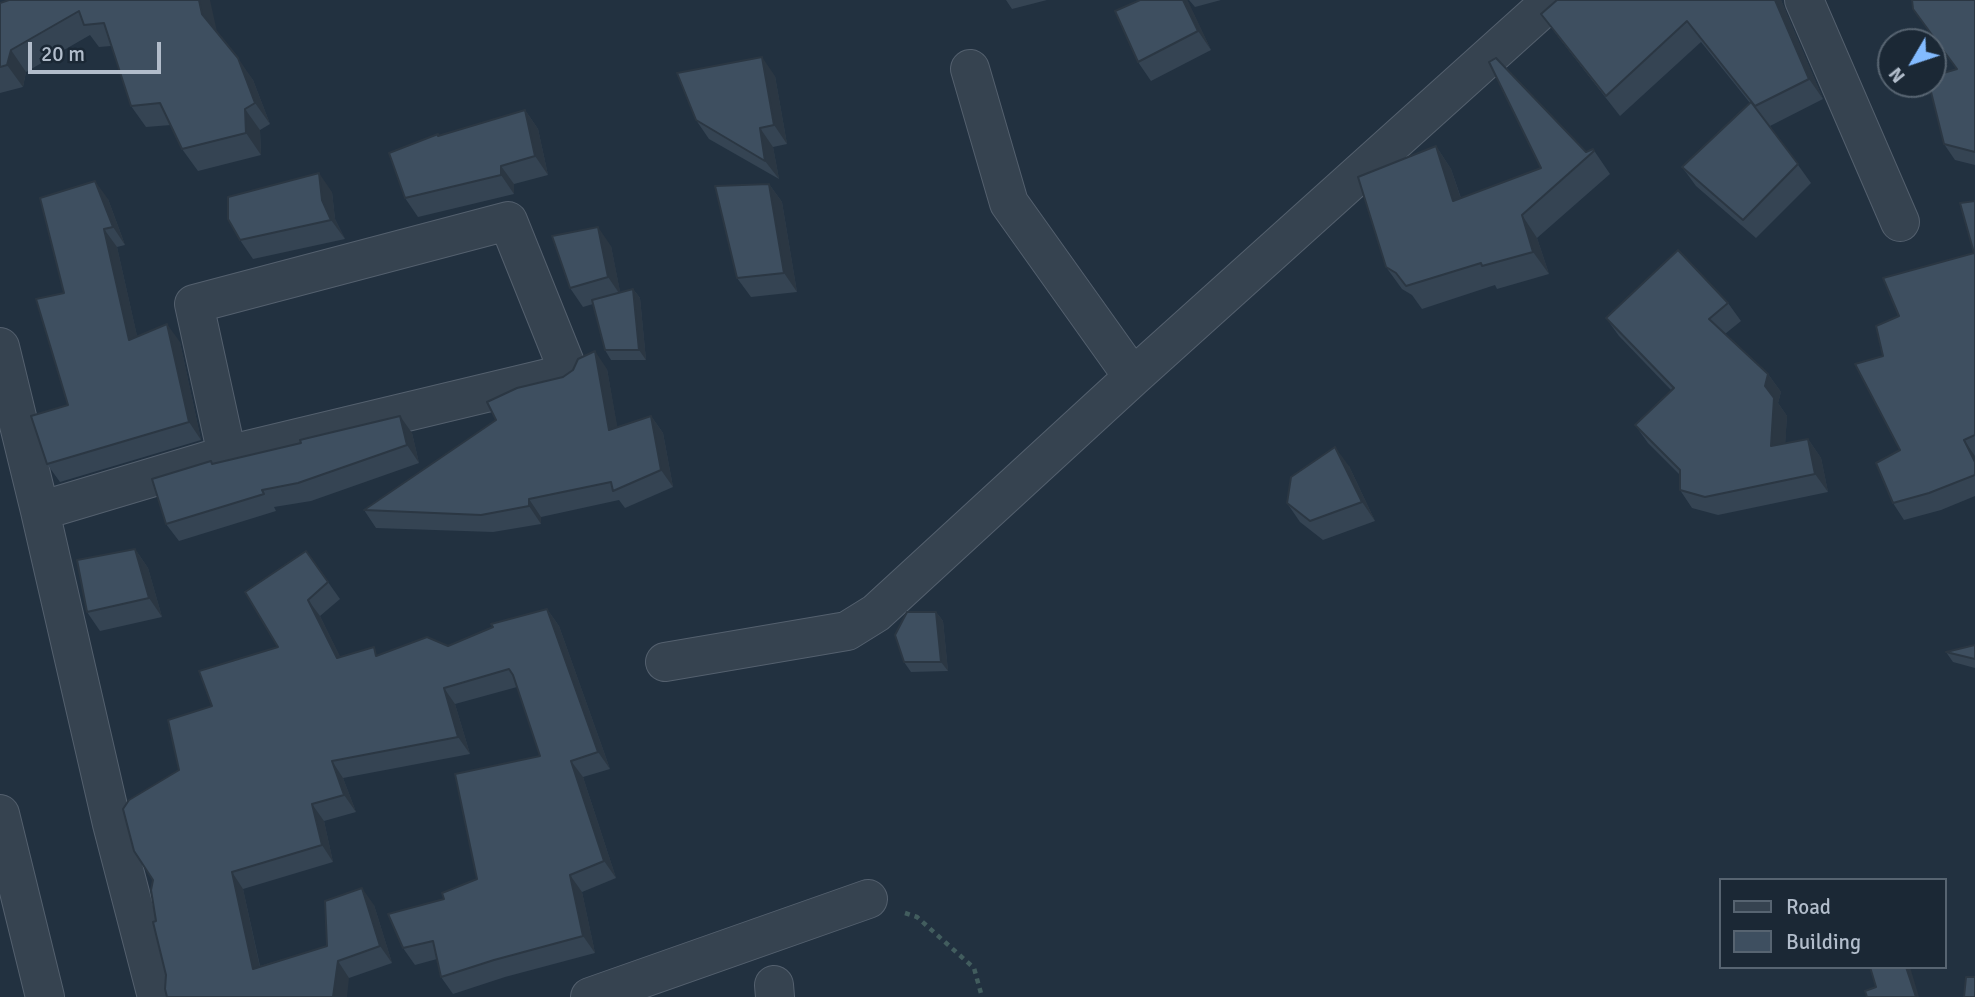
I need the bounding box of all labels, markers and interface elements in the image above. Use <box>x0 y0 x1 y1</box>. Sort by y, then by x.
scale bar <box>32 28 164 72</box>
north arrow <box>1877 28 1947 98</box>
text: 20 m <box>41 41 85 67</box>
text: N <box>1884 62 1911 88</box>
legend <box>1720 878 1947 969</box>
text: Road <box>1786 894 1831 920</box>
text: Building <box>1786 929 1861 955</box>

